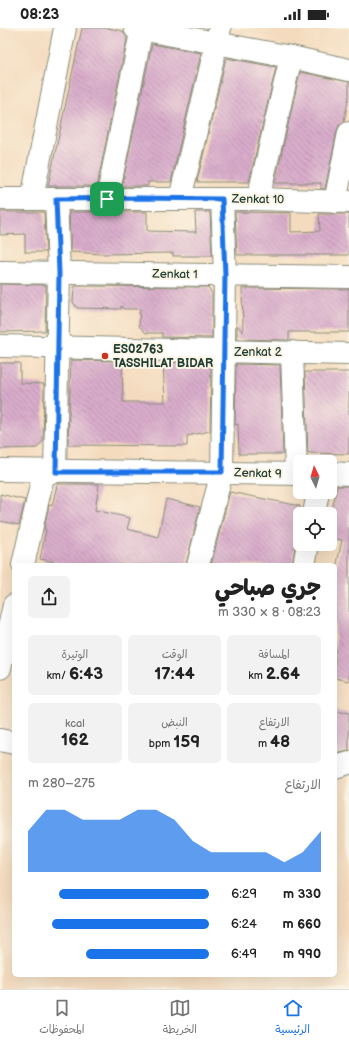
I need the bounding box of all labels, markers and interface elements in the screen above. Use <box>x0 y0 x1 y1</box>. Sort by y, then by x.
text: 08:23 <box>20 5 59 24</box>
pin <box>90 182 124 216</box>
icon: arrive <box>96 188 118 210</box>
street label: Zenkat 10 <box>231 192 284 207</box>
street label: Zenkat 1 <box>151 267 198 282</box>
place label: ES02763 TASSHILAT BIDAR <box>113 342 213 371</box>
street label: Zenkat 2 <box>233 345 282 360</box>
marker: ES02763 TASSHILAT BIDAR <box>100 351 110 361</box>
north arrow <box>293 455 337 499</box>
map controls <box>293 455 337 551</box>
street label: Zenkat 9 <box>233 465 282 482</box>
button: locate <box>293 507 337 551</box>
text: جري صباحي <box>215 575 321 602</box>
button: share <box>28 576 70 618</box>
text: 08:23 · 8 × 330 m <box>218 604 321 620</box>
text: الوتيرة <box>62 648 88 661</box>
text: الوقت <box>162 648 187 661</box>
text: المسافة <box>259 648 290 661</box>
text: 6:43 <box>69 664 103 684</box>
text: 17:44 <box>154 664 195 684</box>
text: 2.64 <box>266 664 300 684</box>
text: /km <box>46 669 69 682</box>
text: km <box>248 669 266 682</box>
text: النبض <box>161 716 188 729</box>
text: الارتفاع <box>259 716 290 729</box>
text: kcal <box>65 717 85 730</box>
text: 162 <box>61 730 89 750</box>
text: 159 <box>173 732 200 752</box>
text: 48 <box>270 732 290 752</box>
text: bpm <box>149 737 173 750</box>
text: m <box>258 737 270 750</box>
text: 275–280 m <box>28 775 95 791</box>
text: الارتفاع <box>285 777 321 793</box>
text: 6:29 <box>231 886 257 902</box>
text: 330 m <box>283 886 321 902</box>
text: 6:24 <box>231 916 257 932</box>
text: 660 m <box>283 916 321 932</box>
text: 6:49 <box>231 946 257 962</box>
text: 990 m <box>283 946 321 962</box>
tab: المحفوظات <box>39 997 84 1039</box>
tab: الخريطة <box>163 997 197 1039</box>
tab: الرئيسية <box>275 997 310 1039</box>

